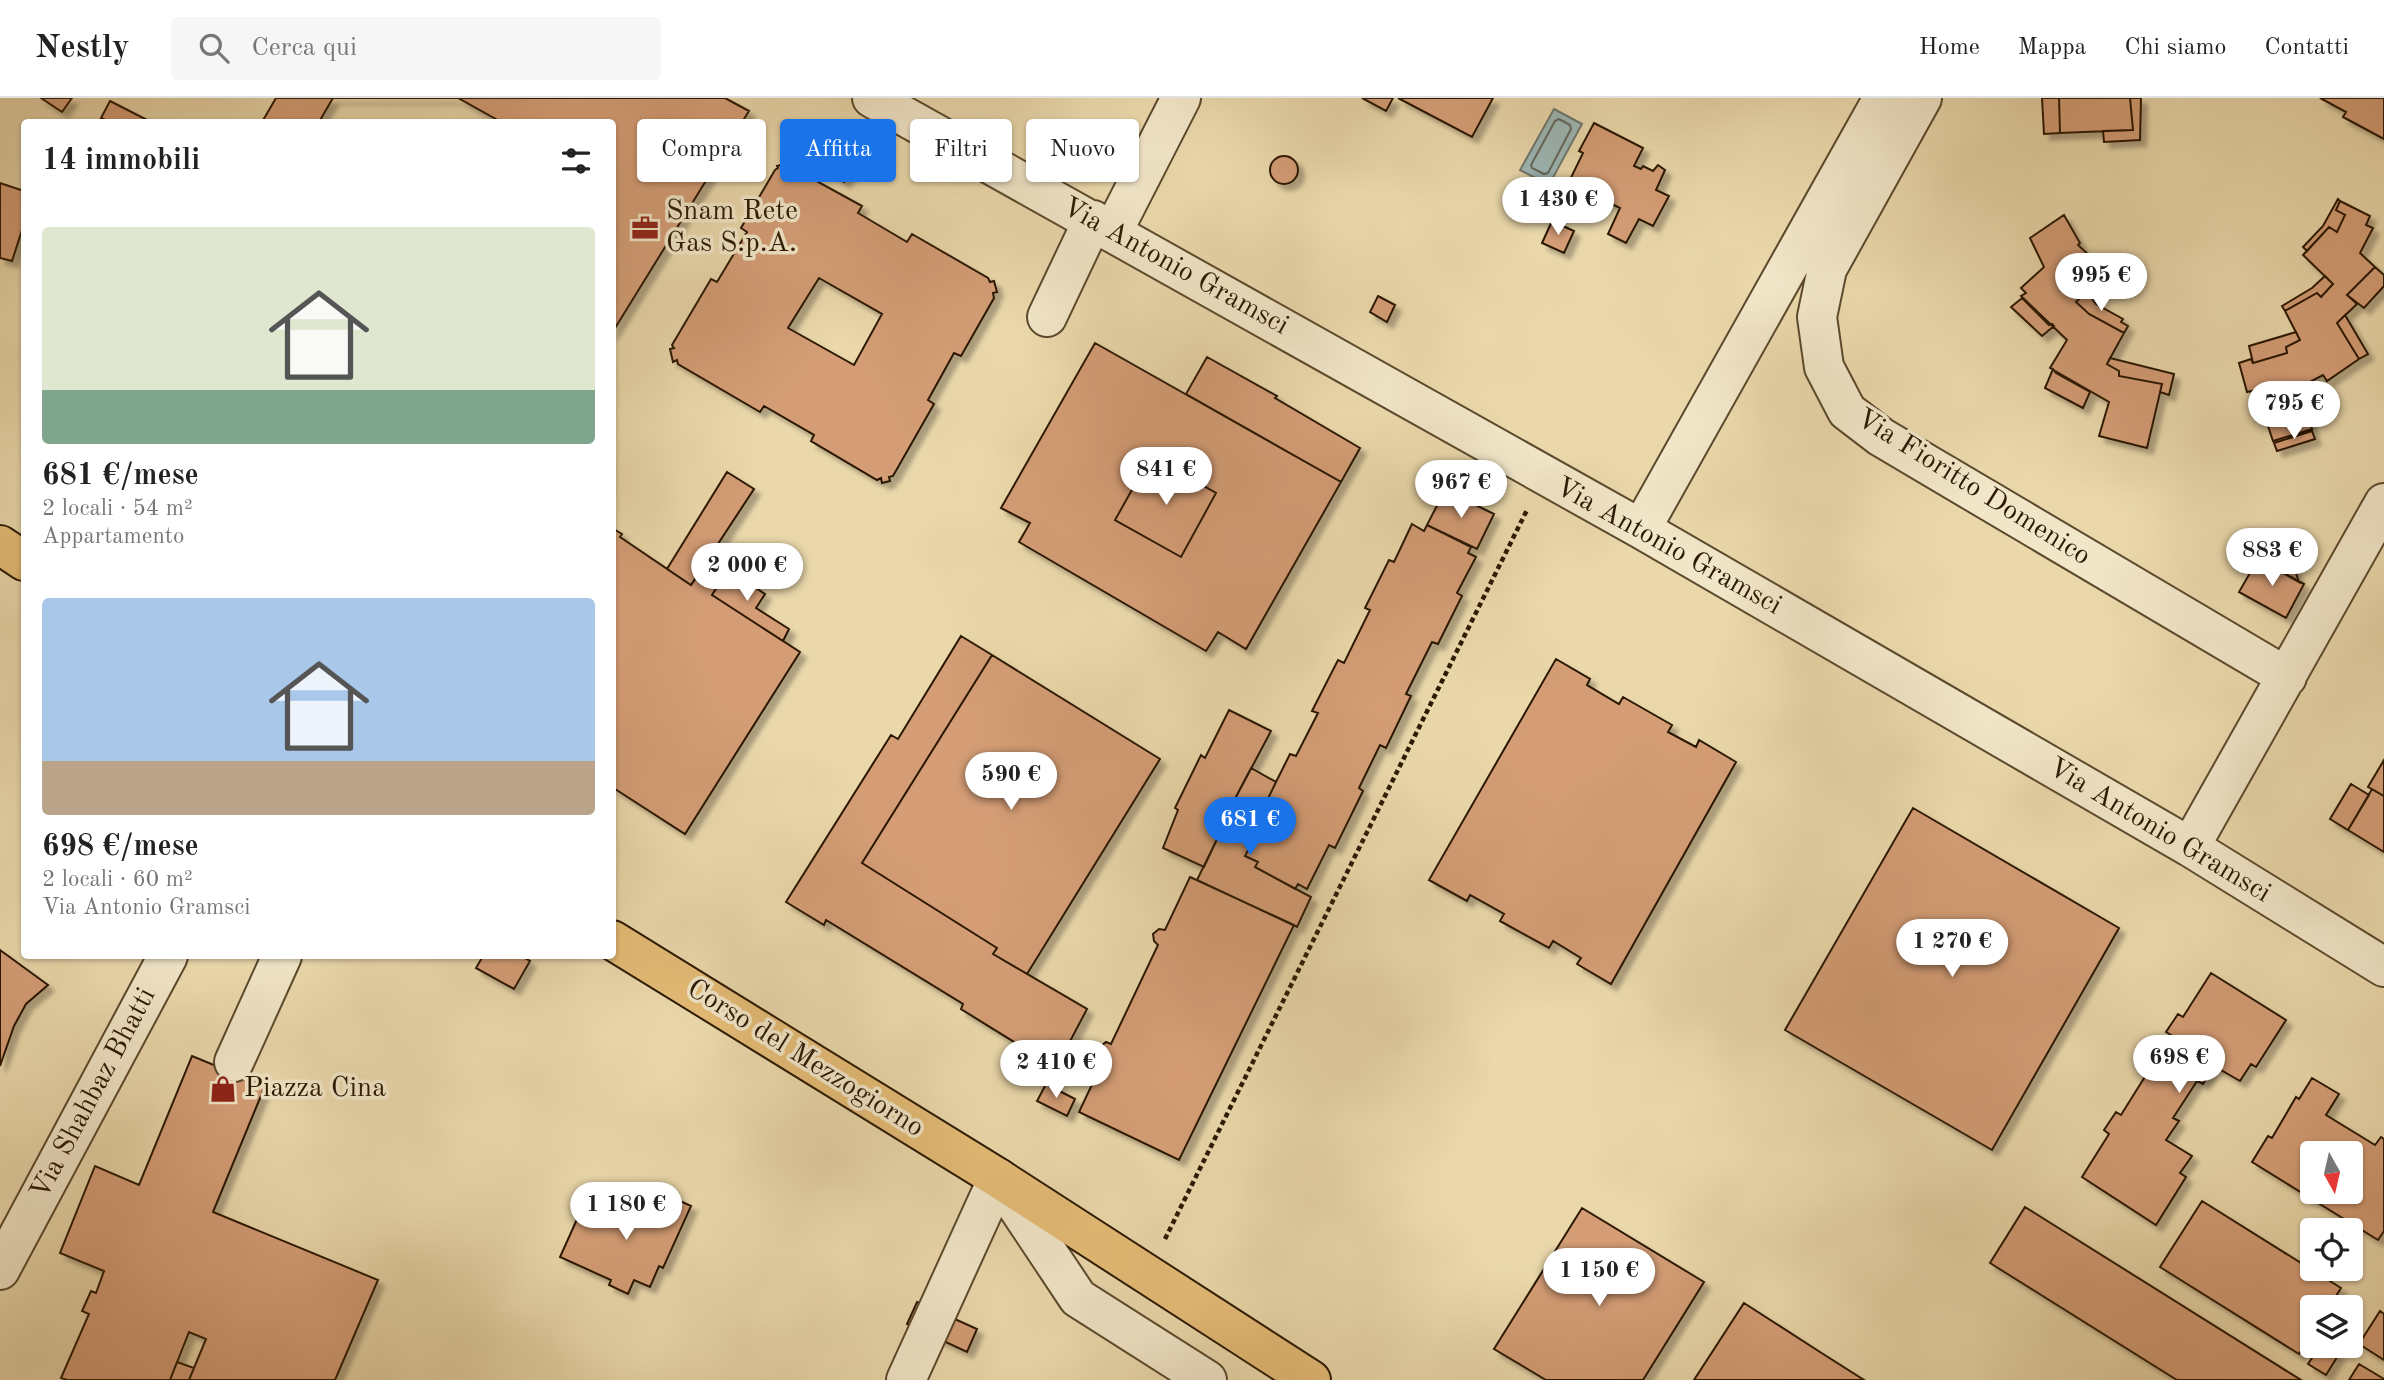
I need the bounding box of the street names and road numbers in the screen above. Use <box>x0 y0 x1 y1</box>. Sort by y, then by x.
street label: Via Antonio Gramsci <box>1057 193 1293 341</box>
street label: Via Fioritto Domenico <box>1851 405 2095 571</box>
street label: Via Antonio Gramsci <box>1550 473 1786 621</box>
street label: Via Antonio Gramsci <box>2043 754 2275 908</box>
street label: Corso del Mezzogiorno <box>682 975 928 1143</box>
street label: Via Shahbaz Bhatti <box>26 984 162 1204</box>

